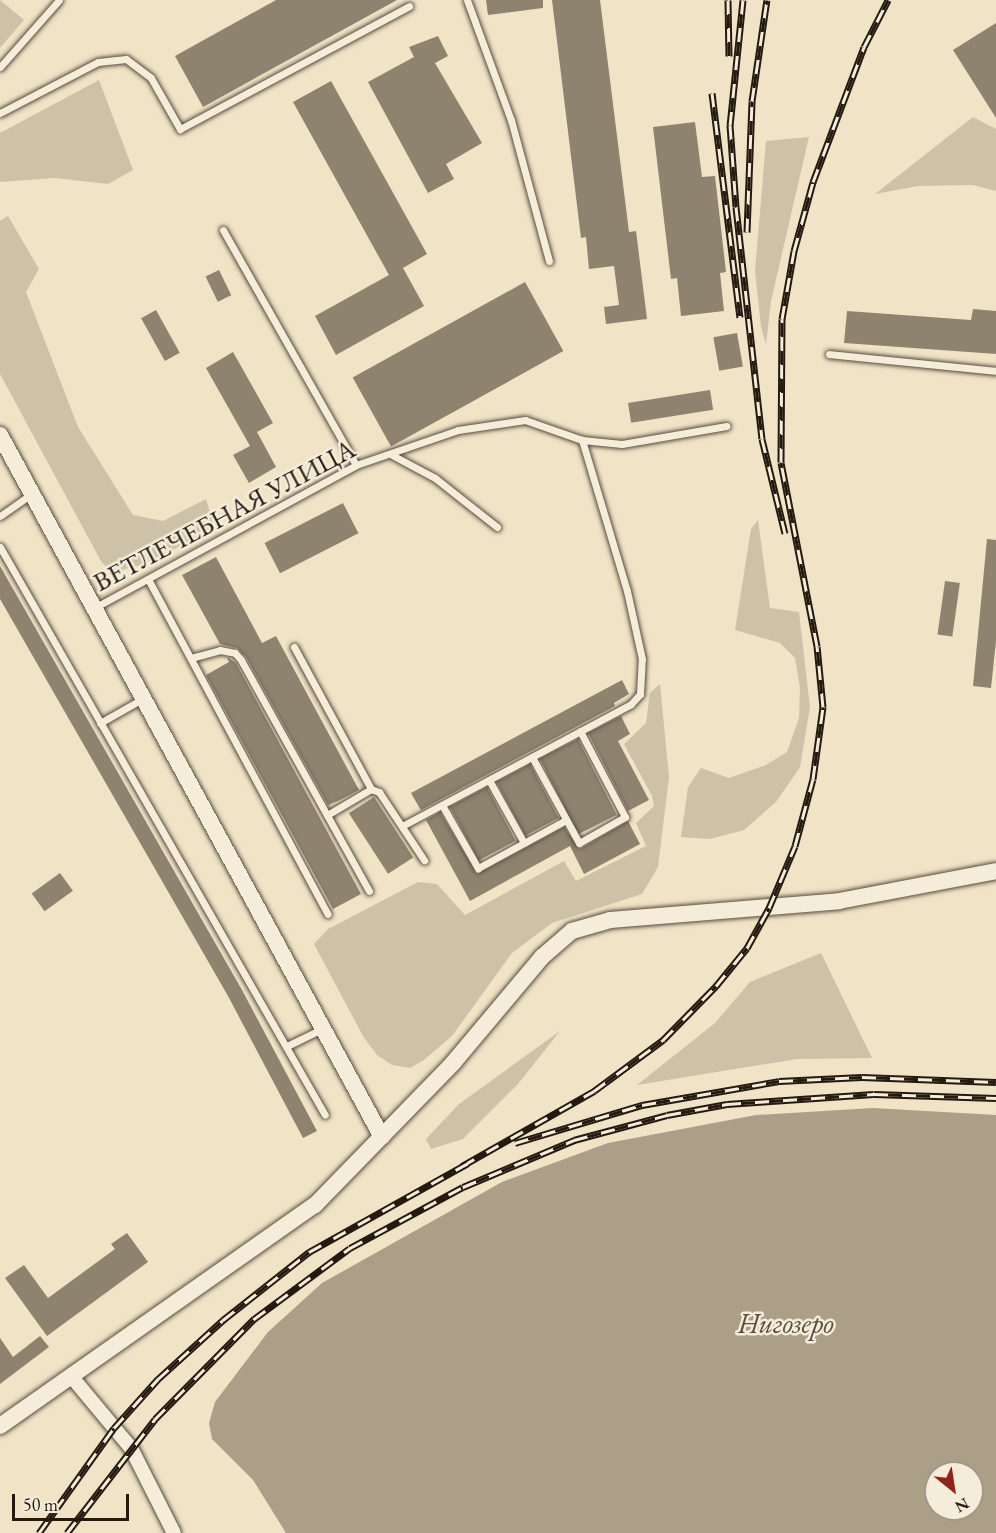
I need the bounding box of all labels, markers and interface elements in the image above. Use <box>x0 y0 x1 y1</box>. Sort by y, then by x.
street label: ВЕТЛЕЧЕБНАЯ УЛИЦА <box>87 432 361 598</box>
water label: Нигозеро <box>738 1306 834 1340</box>
north arrow <box>924 1461 984 1521</box>
scale bar <box>15 1482 132 1520</box>
text: 50 m <box>23 1493 58 1516</box>
text: N <box>951 1493 973 1518</box>

